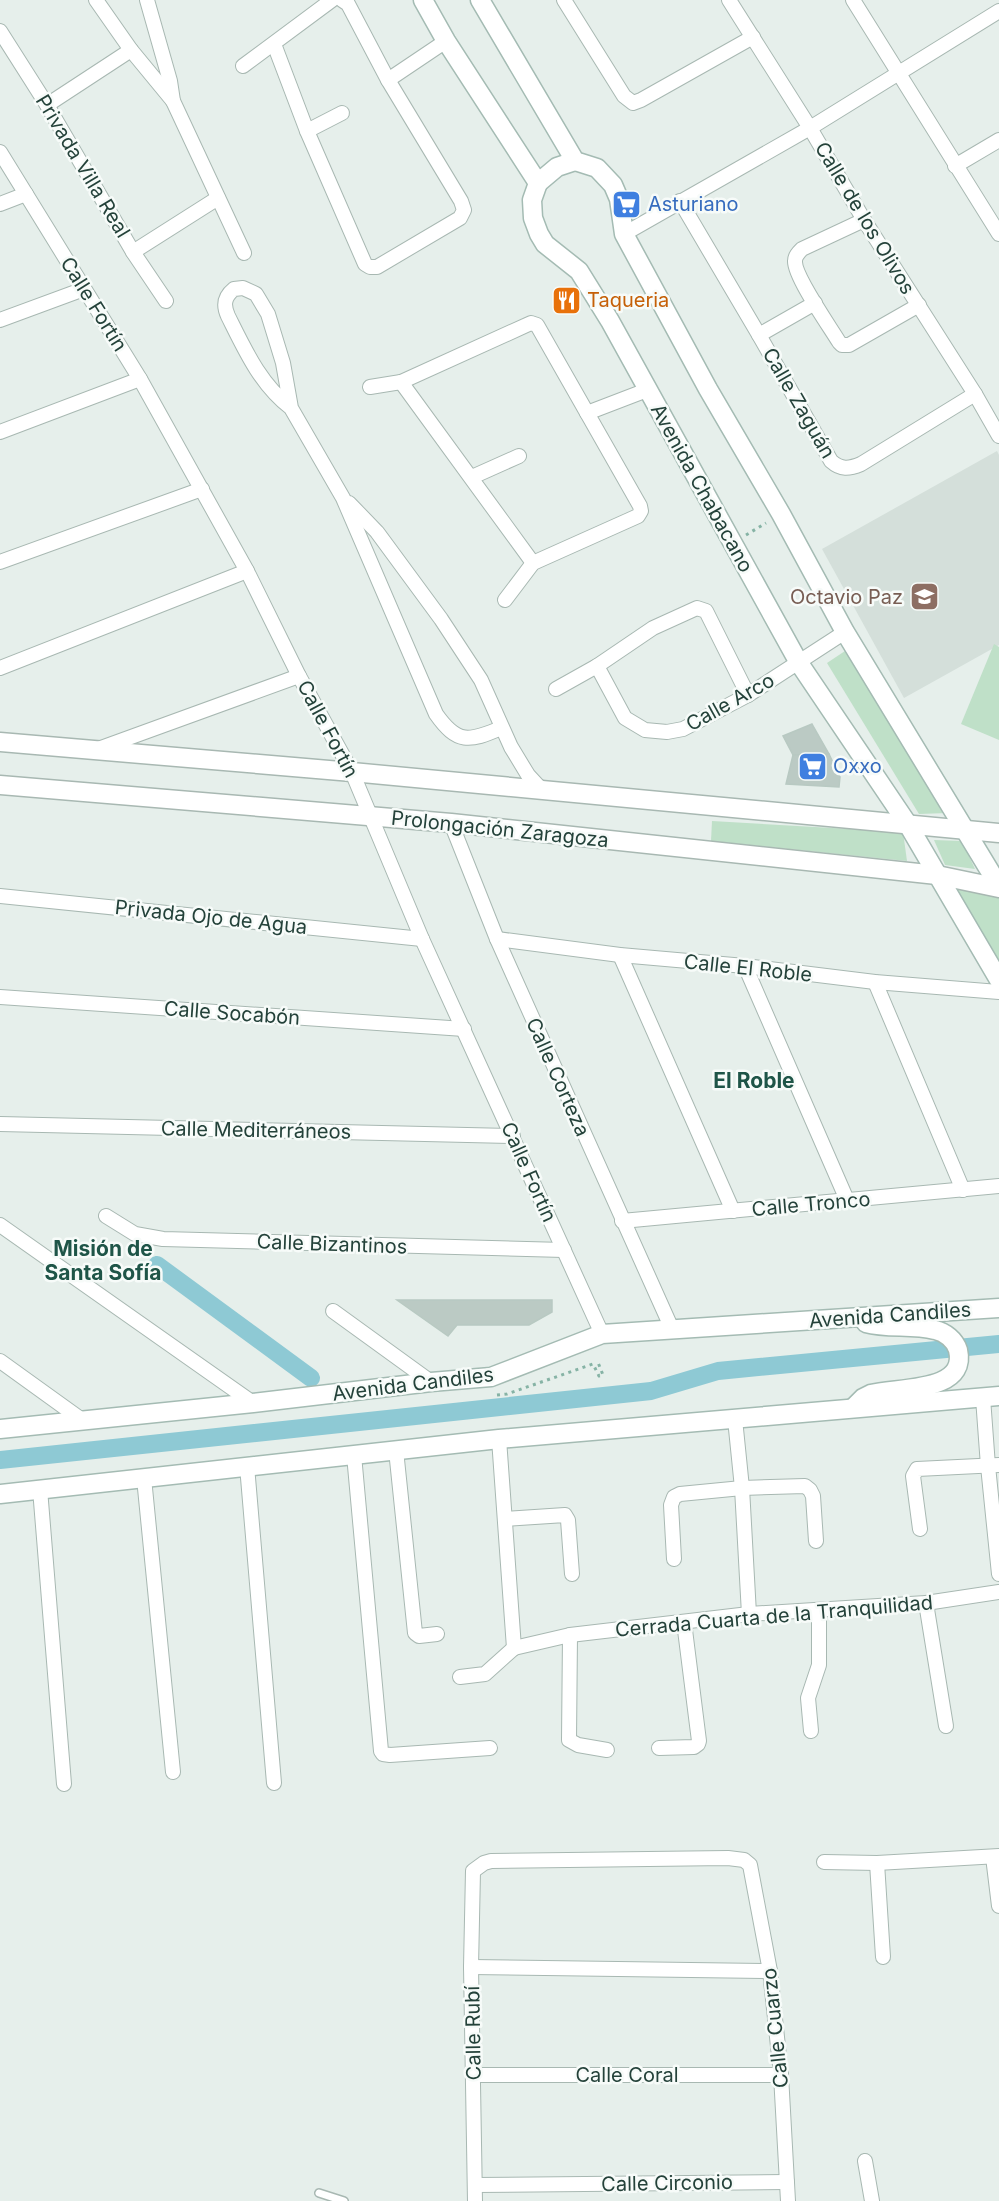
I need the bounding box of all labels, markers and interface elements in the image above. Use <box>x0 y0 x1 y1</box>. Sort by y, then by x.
street label: Privada Villa Real <box>31 90 135 242</box>
street label: Calle de los Olivos <box>810 137 920 299</box>
supermarket icon: Asturiano <box>611 188 643 220</box>
place label: Asturiano <box>648 192 738 216</box>
street label: Calle Fortín <box>56 252 132 356</box>
restaurant icon: Taqueria <box>550 284 582 316</box>
place label: Taqueria <box>587 288 669 312</box>
street label: Calle Zaguán <box>758 343 840 463</box>
street label: Avenida Chabacano <box>646 400 758 576</box>
school or university icon: Octavio Paz <box>908 581 940 613</box>
place label: Octavio Paz <box>790 585 903 609</box>
street label: Calle Arco <box>682 668 778 736</box>
street label: Calle Fortín <box>292 676 364 782</box>
supermarket icon: Oxxo <box>796 750 828 782</box>
place label: Oxxo <box>833 754 882 778</box>
street label: Prolongación Zaragoza <box>390 806 610 852</box>
street label: Privada Ojo de Agua <box>114 895 308 939</box>
street label: Calle El Roble <box>683 949 813 987</box>
street label: Calle Socabón <box>163 996 301 1030</box>
street label: Calle Corteza <box>521 1014 595 1140</box>
district label: El Roble <box>713 1068 795 1093</box>
street label: Calle Mediterráneos <box>161 1116 351 1144</box>
street label: Calle Fortín <box>496 1118 562 1226</box>
street label: Calle Tronco <box>751 1187 871 1221</box>
street label: Calle Bizantinos <box>256 1229 408 1259</box>
district label: Misión de Santa Sofía <box>44 1236 162 1285</box>
street label: Avenida Candiles <box>808 1297 972 1333</box>
street label: Avenida Candiles <box>331 1362 495 1406</box>
street label: Cerrada Cuarta de la Tranquilidad <box>614 1590 934 1642</box>
street label: Calle Cuarzo <box>757 1967 793 2089</box>
street label: Calle Rubí <box>460 1985 486 2081</box>
street label: Calle Coral <box>575 2063 679 2087</box>
street label: Calle Circonio <box>601 2170 733 2196</box>

